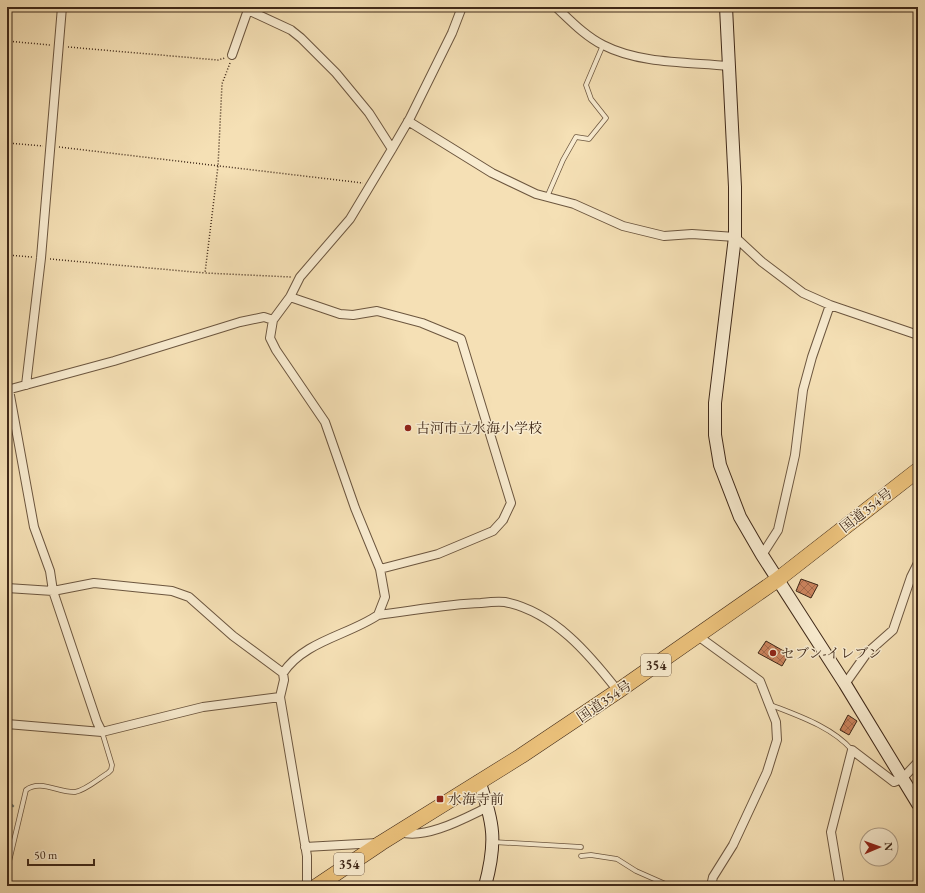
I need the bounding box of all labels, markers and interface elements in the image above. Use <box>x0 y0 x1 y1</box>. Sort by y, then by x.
place label: 古河市立水海小学校 <box>416 419 542 437</box>
marker: 古河市立水海小学校 <box>403 423 413 433</box>
street label: 国道354号 <box>836 484 896 536</box>
place label: セブン-イレブン <box>781 644 882 662</box>
marker: セブン-イレブン <box>768 648 778 658</box>
road number: 354 <box>641 654 671 676</box>
street label: 国道354号 <box>573 676 635 726</box>
place label: 水海寺前 <box>448 790 504 808</box>
marker: 水海寺前 <box>435 794 445 804</box>
north arrow <box>859 827 899 867</box>
scale bar <box>28 841 94 867</box>
text: N <box>882 842 896 851</box>
text: 50 m <box>34 847 58 863</box>
road number: 354 <box>334 853 364 875</box>

